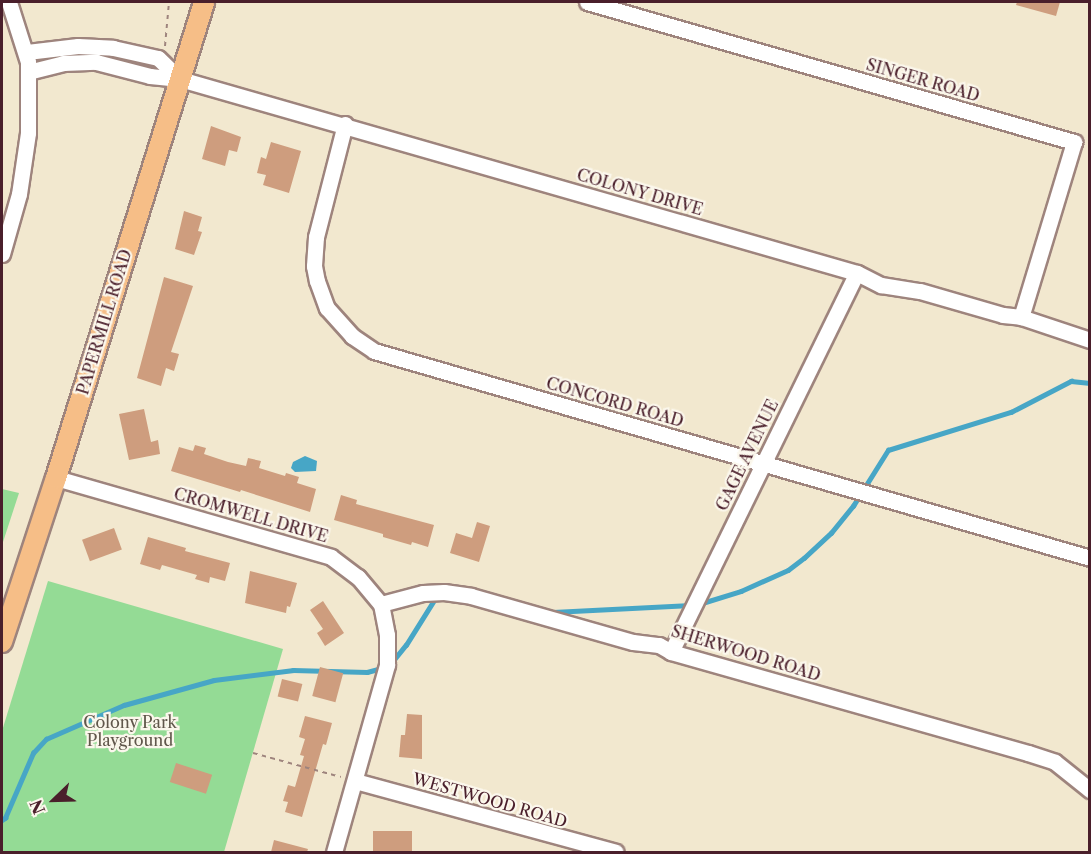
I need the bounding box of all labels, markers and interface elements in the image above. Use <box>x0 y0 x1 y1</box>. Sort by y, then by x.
street label: SINGER ROAD <box>864 55 982 105</box>
street label: COLONY DRIVE <box>574 165 706 219</box>
street label: PAPERMILL ROAD <box>73 247 135 397</box>
street label: CONCORD ROAD <box>544 373 686 431</box>
street label: GAGE AVENUE <box>712 396 782 514</box>
street label: CROMWELL DRIVE <box>171 484 331 546</box>
street label: SHERWOOD ROAD <box>669 621 823 685</box>
park label: Colony Park Playground <box>83 712 177 750</box>
street label: WESTWOOD ROAD <box>410 769 570 831</box>
north arrow <box>24 770 84 830</box>
text: N <box>26 797 49 817</box>

